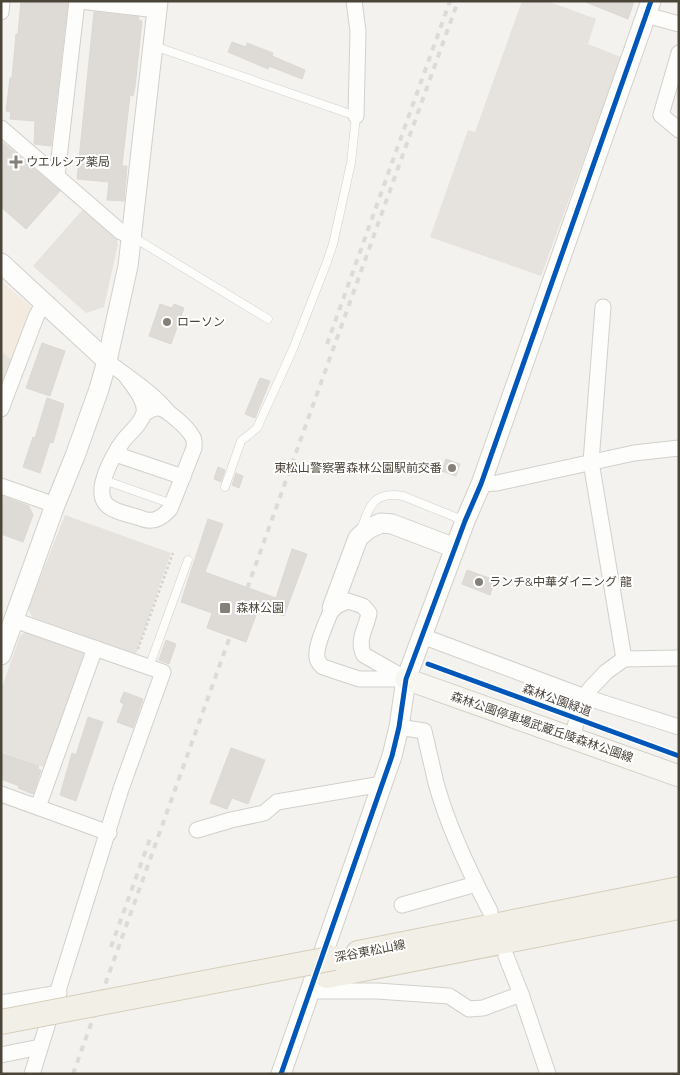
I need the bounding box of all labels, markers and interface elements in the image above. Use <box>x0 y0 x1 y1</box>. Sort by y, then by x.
place label: ウエルシア薬局 <box>26 155 110 169</box>
marker: ウエルシア薬局 <box>10 156 22 168</box>
place label: ローソン <box>177 315 225 329</box>
marker: ローソン <box>161 316 173 328</box>
place label: 東松山警察署森林公園駅前交番 <box>274 461 442 475</box>
marker: 東松山警察署森林公園駅前交番 <box>446 462 458 474</box>
place label: ランチ&中華ダイニング 龍 <box>489 575 632 589</box>
marker: ランチ&中華ダイニング 龍 <box>473 576 485 588</box>
marker: 森林公園 <box>218 601 232 615</box>
place label: 森林公園 <box>236 601 284 615</box>
street label: 森林公園緑道 <box>521 681 593 719</box>
street label: 森林公園停車場武蔵丘陵森林公園線 <box>449 689 635 765</box>
street label: 深谷東松山線 <box>333 937 407 965</box>

